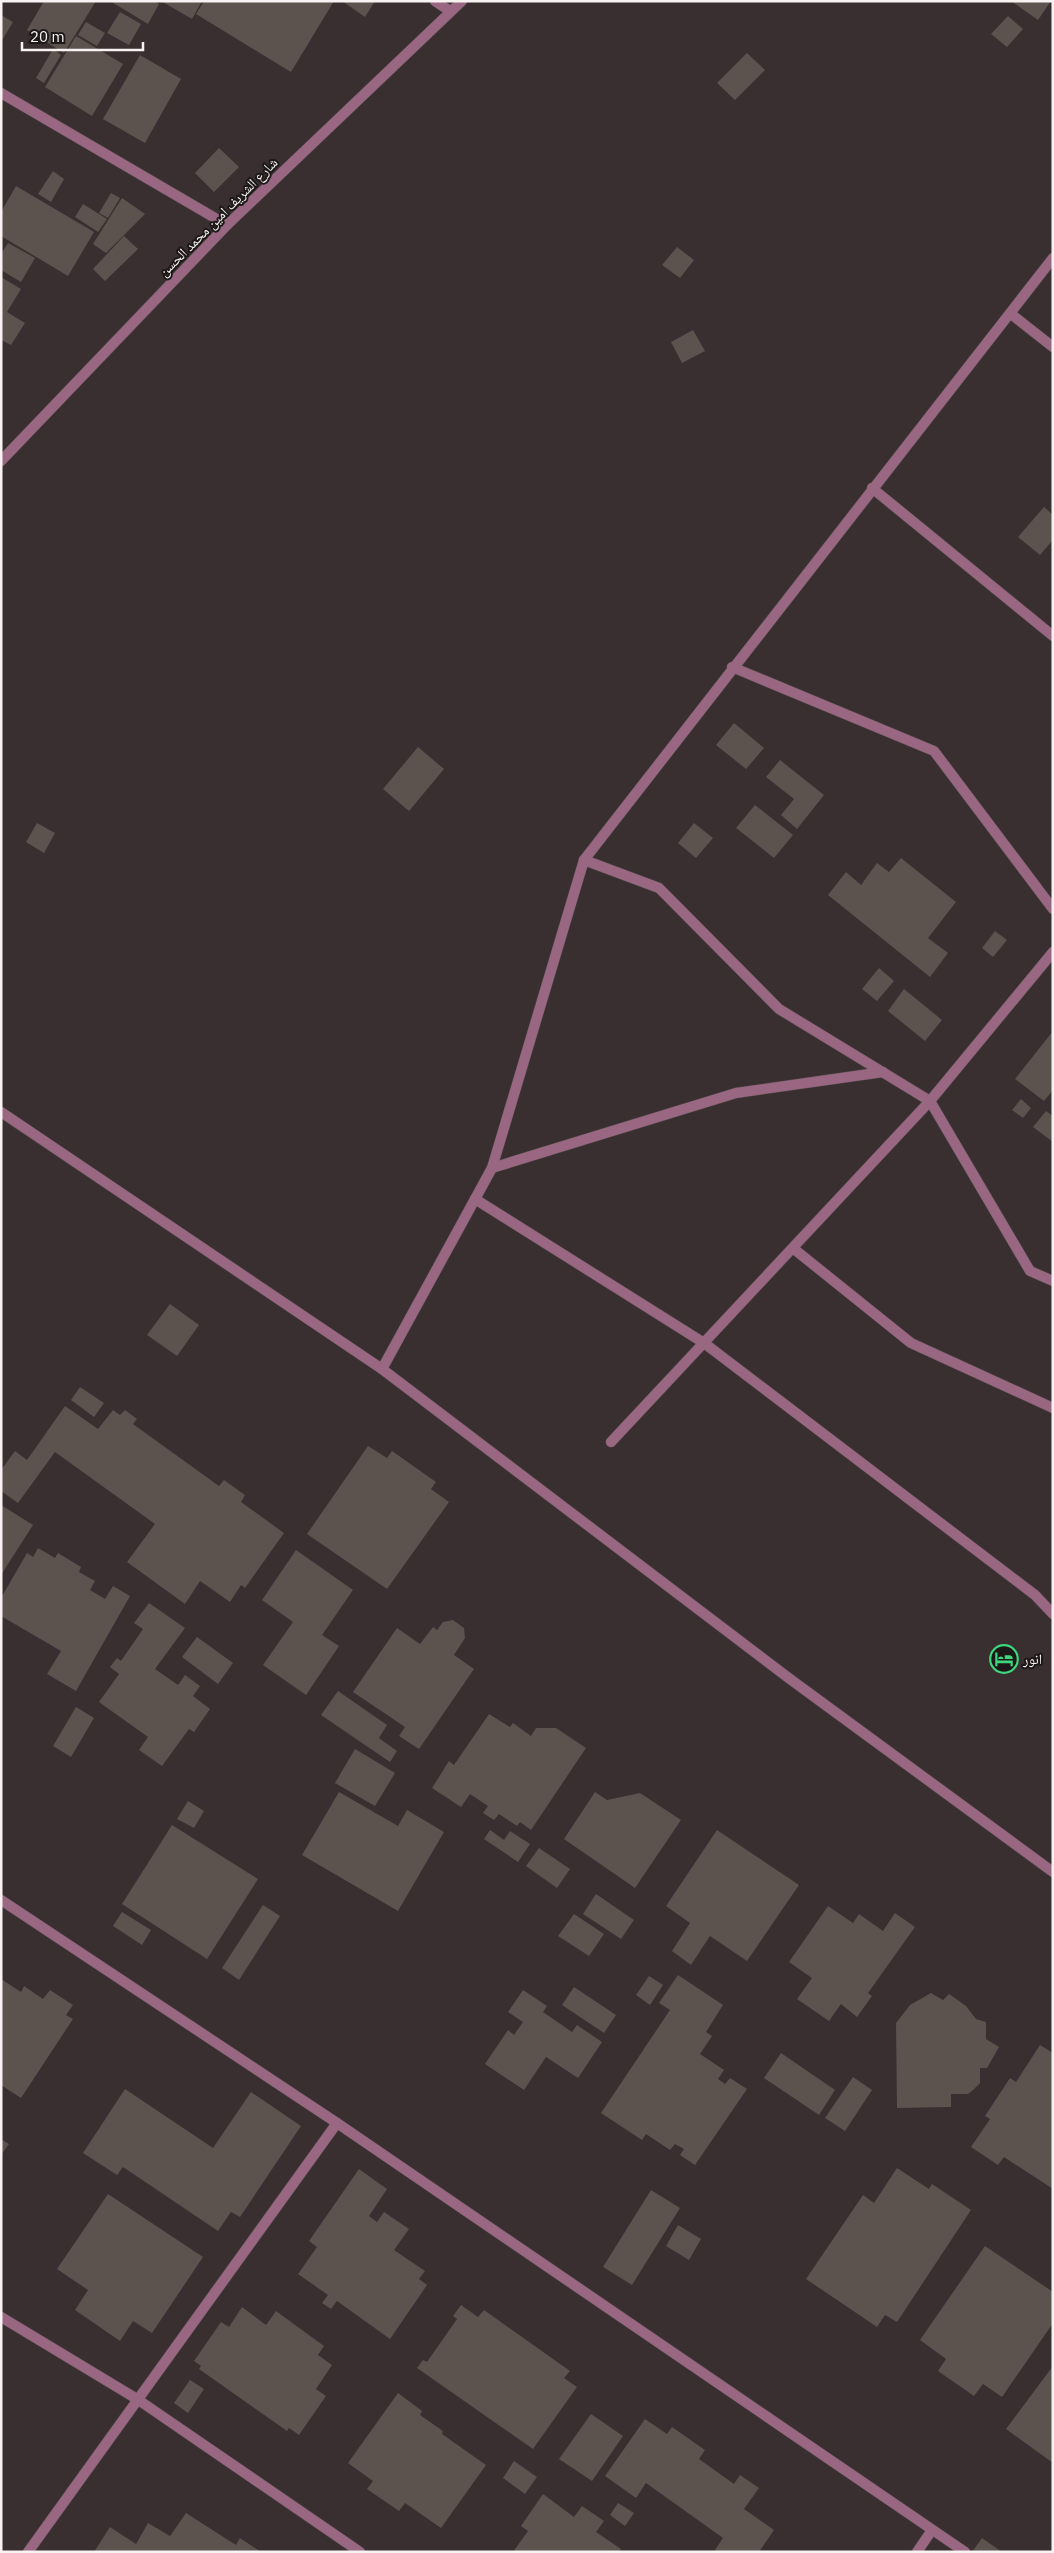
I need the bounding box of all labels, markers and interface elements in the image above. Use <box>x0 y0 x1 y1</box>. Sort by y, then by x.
scale bar <box>22 20 144 52</box>
text: 20 m <box>30 27 65 46</box>
street label: شارع الشريف امين محمد الحسن <box>155 154 282 281</box>
hotel icon: انور <box>989 1644 1019 1674</box>
place label: انور <box>1022 1650 1042 1668</box>

